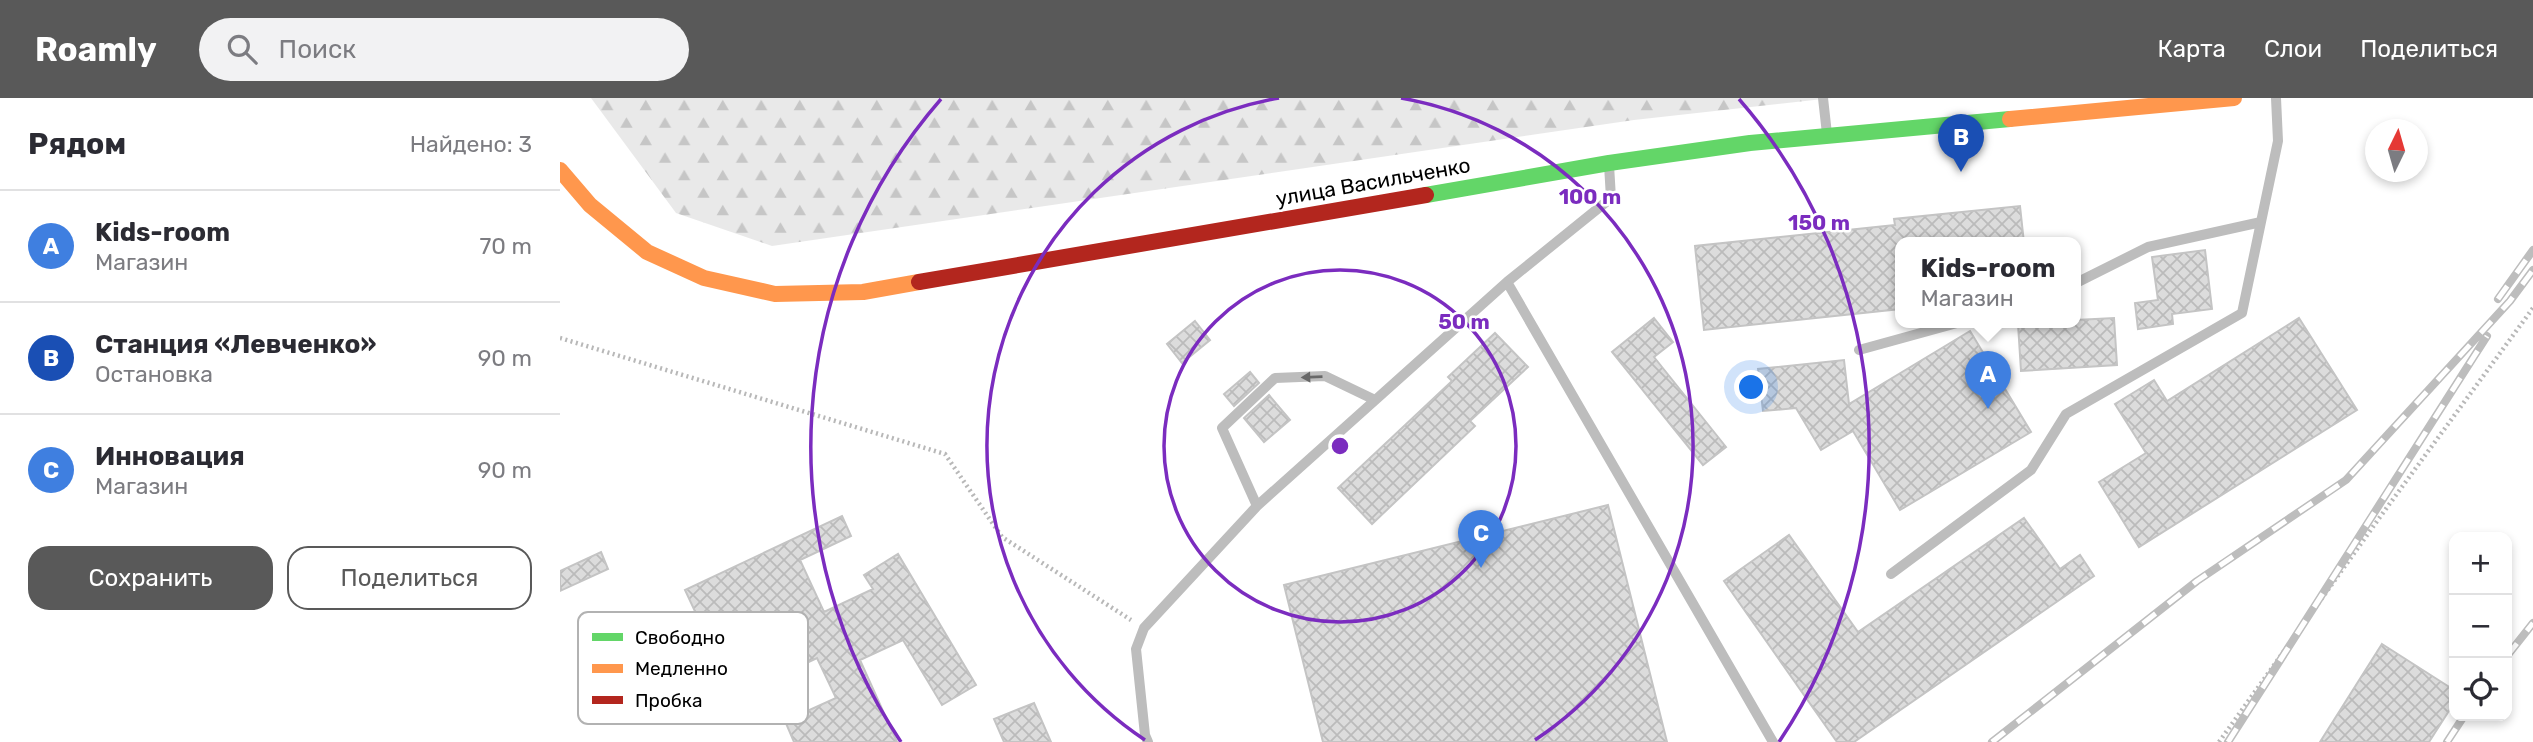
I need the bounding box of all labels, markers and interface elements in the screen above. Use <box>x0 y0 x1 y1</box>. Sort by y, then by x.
search box <box>199 18 689 81</box>
text: Roamly <box>35 30 157 69</box>
icon: search <box>223 30 261 68</box>
text: Поиск <box>279 34 356 65</box>
text: Карта <box>2157 35 2226 63</box>
text: Слои <box>2264 35 2322 63</box>
text: Поделиться <box>2360 35 2498 63</box>
pin: B <box>1938 114 1984 172</box>
north arrow <box>2365 119 2428 182</box>
text: Рядом <box>28 126 126 162</box>
text: Найдено: 3 <box>410 130 532 158</box>
street label: улица Васильченко <box>1274 152 1472 211</box>
text: 100 m <box>1559 184 1621 209</box>
text: 150 m <box>1788 210 1850 235</box>
text: Kids-room <box>95 217 230 248</box>
text: A <box>43 232 59 260</box>
text: 70 m <box>480 232 532 260</box>
popup <box>1895 237 2081 328</box>
text: Магазин <box>95 248 188 276</box>
text: Kids-room <box>1920 253 2056 284</box>
text: Магазин <box>1920 284 2014 312</box>
text: 50 m <box>1438 309 1490 334</box>
text: Станция «Левченко» <box>95 329 376 360</box>
text: B <box>43 344 59 372</box>
text: 90 m <box>478 344 532 372</box>
pin: A <box>1965 351 2011 409</box>
text: Остановка <box>95 360 213 388</box>
your location <box>1734 370 1768 404</box>
one-way arrow <box>1301 371 1323 382</box>
centre of rings <box>1328 434 1352 458</box>
text: Инновация <box>95 441 245 472</box>
text: C <box>43 456 59 484</box>
text: 90 m <box>478 456 532 484</box>
text: Магазин <box>95 472 188 500</box>
pin: C <box>1458 510 1504 568</box>
map controls <box>2449 532 2512 721</box>
button: + <box>2449 532 2512 595</box>
button: Сохранить <box>28 546 273 610</box>
button: Поделиться <box>287 546 532 610</box>
button: − <box>2449 595 2512 658</box>
legend <box>578 612 808 724</box>
text: Свободно <box>635 626 725 649</box>
text: Медленно <box>635 657 728 680</box>
button: locate <box>2449 658 2512 721</box>
text: Пробка <box>635 689 703 712</box>

